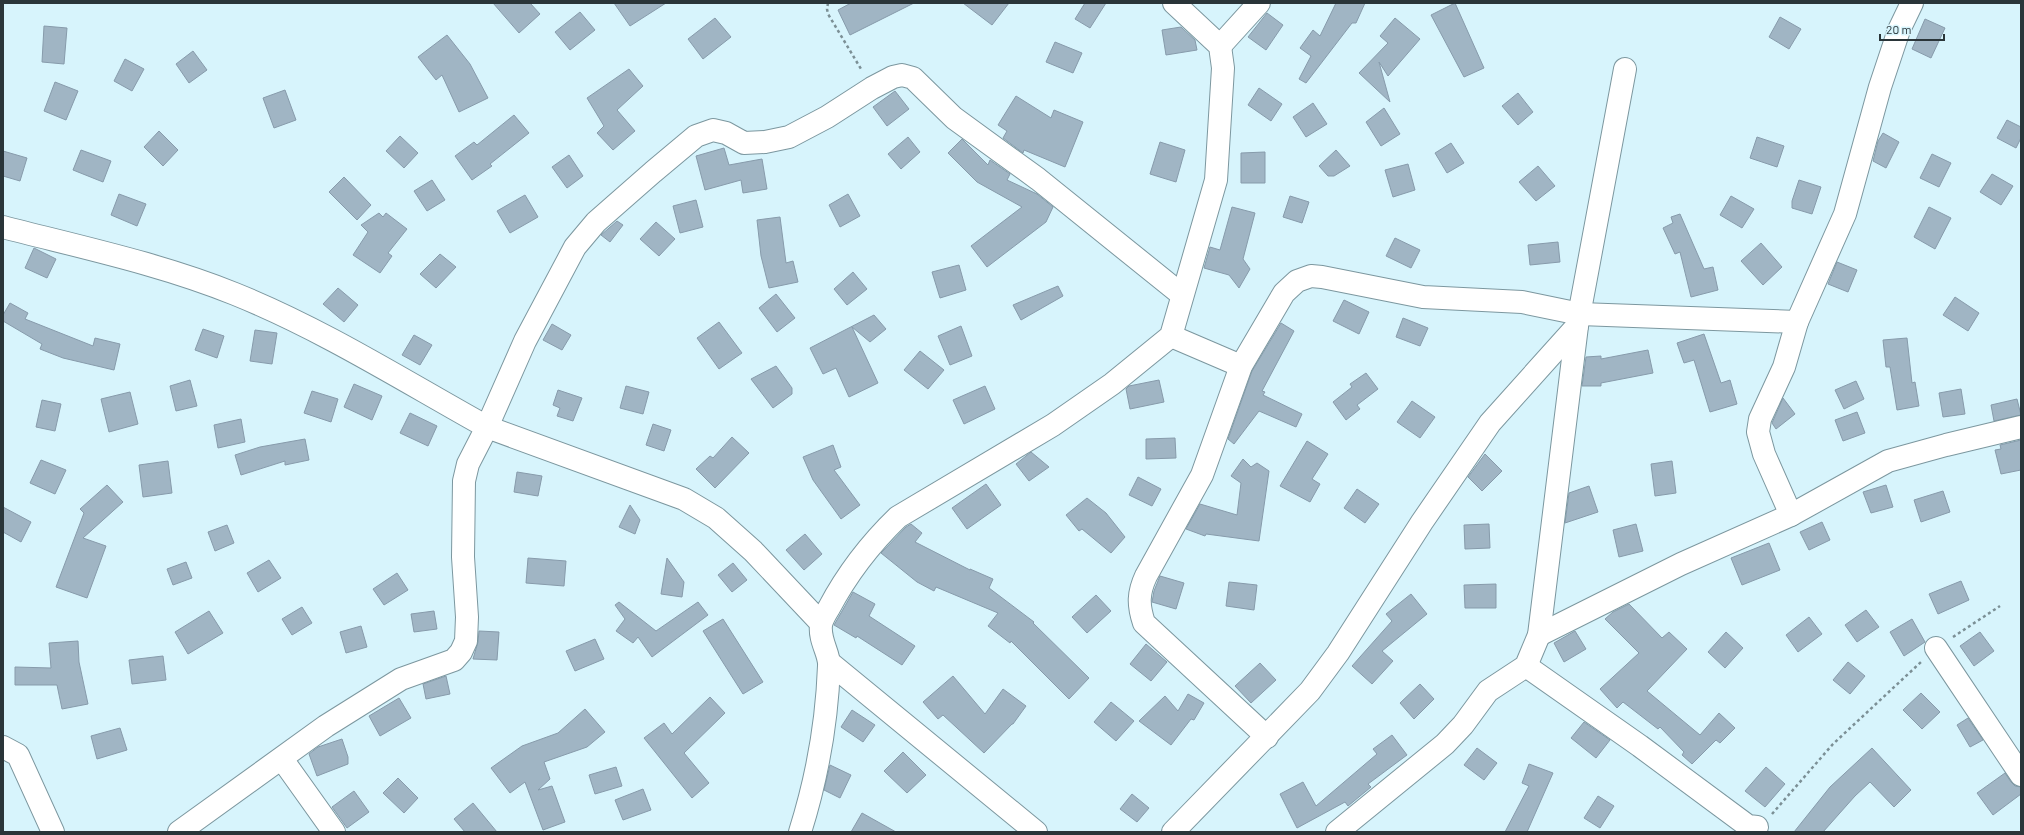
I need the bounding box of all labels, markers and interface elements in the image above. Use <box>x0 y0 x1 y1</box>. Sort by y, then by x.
scale bar <box>1880 16 1944 42</box>
text: 20 m <box>1886 22 1912 36</box>

